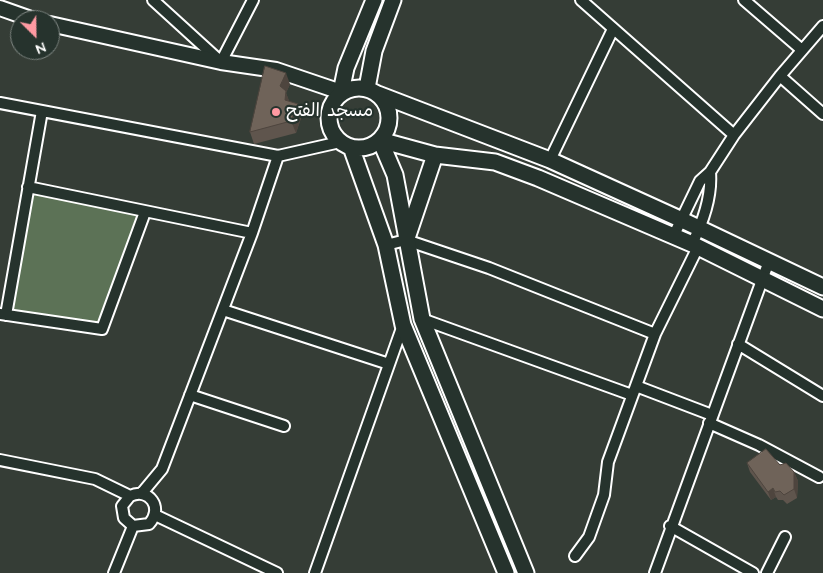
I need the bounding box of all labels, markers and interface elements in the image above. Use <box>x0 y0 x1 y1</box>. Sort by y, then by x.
north arrow <box>10 10 60 60</box>
text: N <box>33 37 48 59</box>
place label: مسجد الفتح <box>286 101 373 123</box>
marker: مسجد الفتح <box>270 106 282 118</box>

